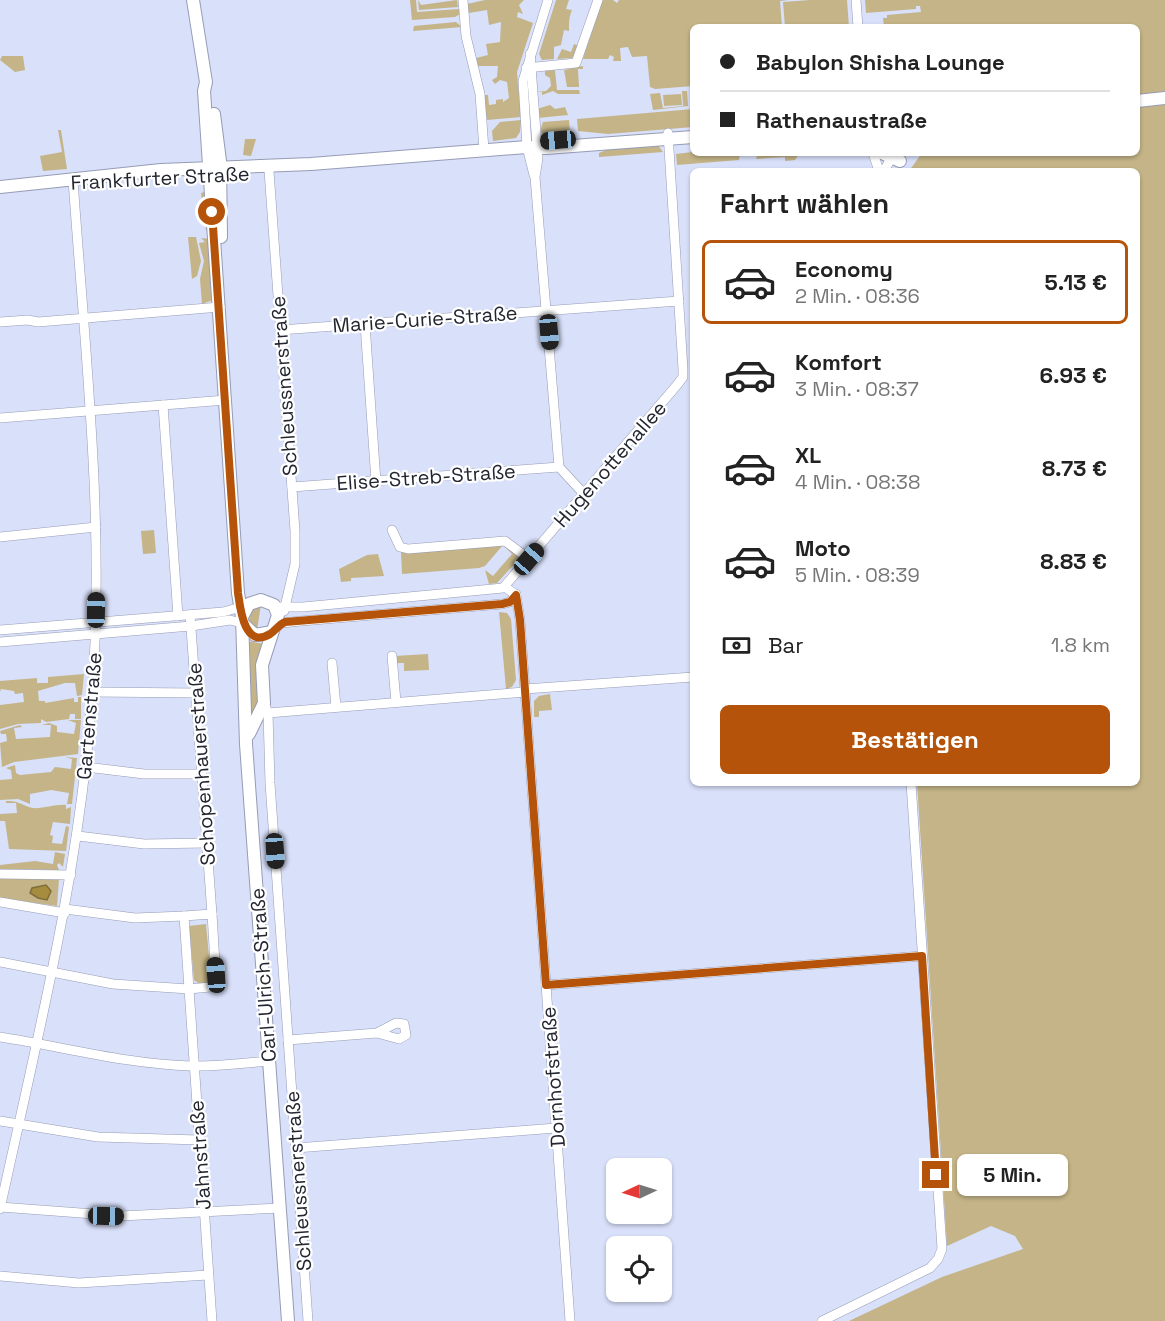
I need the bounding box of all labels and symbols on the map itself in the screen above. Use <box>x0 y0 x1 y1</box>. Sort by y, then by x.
car <box>539 129 577 151</box>
street label: Frankfurter Straße <box>70 160 250 196</box>
route start <box>198 198 225 225</box>
street label: Schleussnerstraße <box>265 295 303 477</box>
street label: Marie-Curie-Straße <box>332 300 518 338</box>
car <box>538 313 560 351</box>
street label: Hugenottenallee <box>548 395 672 533</box>
street label: Elise-Streb-Straße <box>336 458 516 496</box>
car <box>510 540 548 578</box>
car <box>87 592 105 628</box>
street label: Gartenstraße <box>70 651 108 781</box>
street label: Schopenhauerstraße <box>181 662 221 866</box>
car <box>265 832 285 870</box>
street label: Carl-Ulrich-Straße <box>244 887 282 1063</box>
car <box>206 956 226 994</box>
street label: Dornhofstraße <box>535 1006 571 1148</box>
street label: Schleussnerstraße <box>279 1090 317 1272</box>
street label: Jahnstraße <box>183 1099 217 1211</box>
callout: 5 Min. <box>957 1154 1068 1196</box>
north arrow <box>606 1158 672 1224</box>
route end <box>922 1161 949 1188</box>
car <box>88 1207 124 1225</box>

